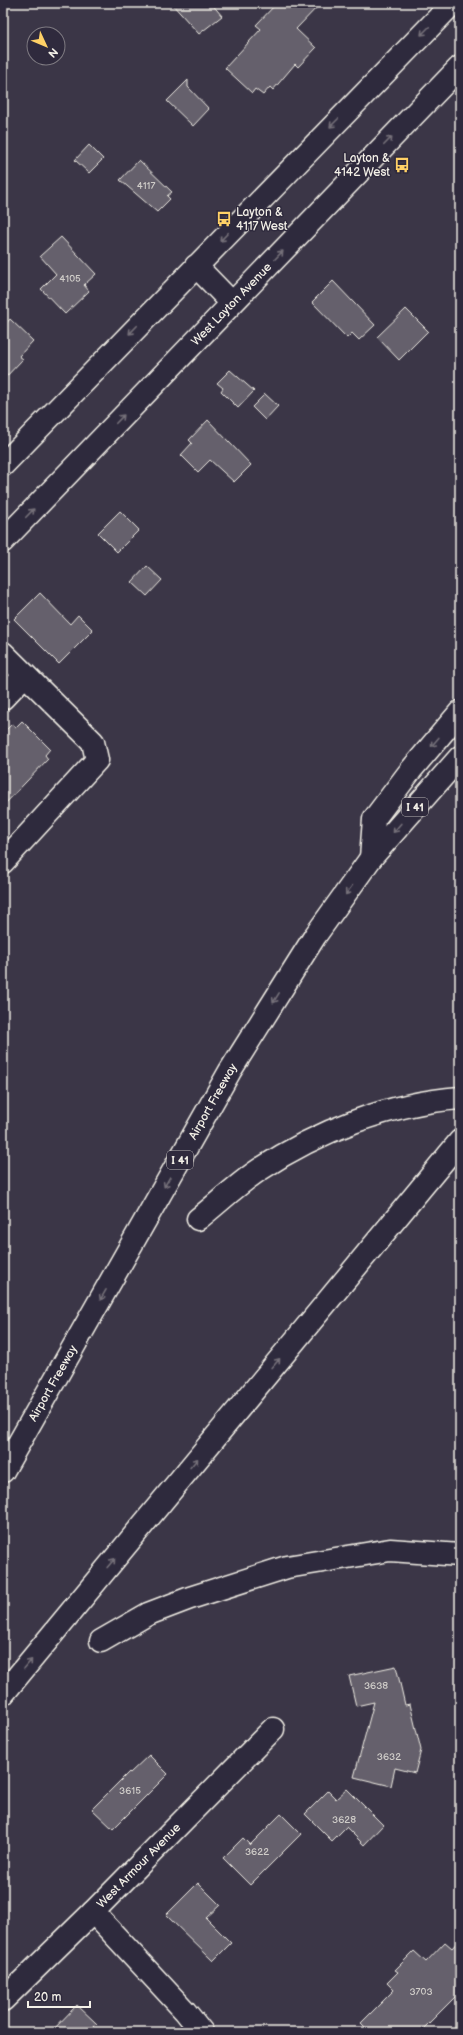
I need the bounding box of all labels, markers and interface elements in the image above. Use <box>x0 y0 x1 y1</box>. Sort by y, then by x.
north arrow <box>26 26 66 66</box>
one-way arrow <box>420 26 430 36</box>
text: N <box>45 45 60 60</box>
one-way arrow <box>329 118 339 128</box>
one-way arrow <box>384 136 393 146</box>
place label: Layton & 4142 West <box>334 151 390 180</box>
bus stop icon: Layton & 4142 West <box>393 156 411 174</box>
house number: 4117 <box>137 180 155 192</box>
place label: Layton & 4117 West <box>236 205 288 234</box>
bus stop icon: Layton & 4117 West <box>215 210 233 228</box>
one-way arrow <box>219 232 229 242</box>
one-way arrow <box>274 250 284 260</box>
street label: West Layton Avenue <box>188 260 275 349</box>
house number: 4105 <box>59 273 81 285</box>
one-way arrow <box>128 325 138 335</box>
one-way arrow <box>116 414 125 424</box>
one-way arrow <box>25 508 35 518</box>
one-way arrow <box>430 736 439 747</box>
road number: I 41 <box>402 798 428 816</box>
one-way arrow <box>393 823 402 833</box>
one-way arrow <box>344 884 353 895</box>
one-way arrow <box>272 992 280 1003</box>
street label: Airport Freeway <box>185 1060 241 1142</box>
road number: I 41 <box>167 1151 193 1169</box>
one-way arrow <box>162 1176 170 1188</box>
one-way arrow <box>98 1289 106 1301</box>
street label: Airport Freeway <box>25 1342 81 1424</box>
one-way arrow <box>272 1358 281 1369</box>
one-way arrow <box>189 1458 198 1469</box>
one-way arrow <box>106 1558 115 1569</box>
one-way arrow <box>23 1658 32 1669</box>
house number: 3638 <box>364 1680 388 1692</box>
house number: 3632 <box>377 1751 401 1763</box>
house number: 3615 <box>119 1785 141 1797</box>
house number: 3628 <box>332 1814 356 1826</box>
street label: West Armour Avenue <box>94 1820 184 1911</box>
house number: 3622 <box>245 1846 269 1858</box>
scale bar <box>28 1983 90 2009</box>
house number: 3703 <box>409 1986 433 1998</box>
text: 20 m <box>34 1990 61 2005</box>

